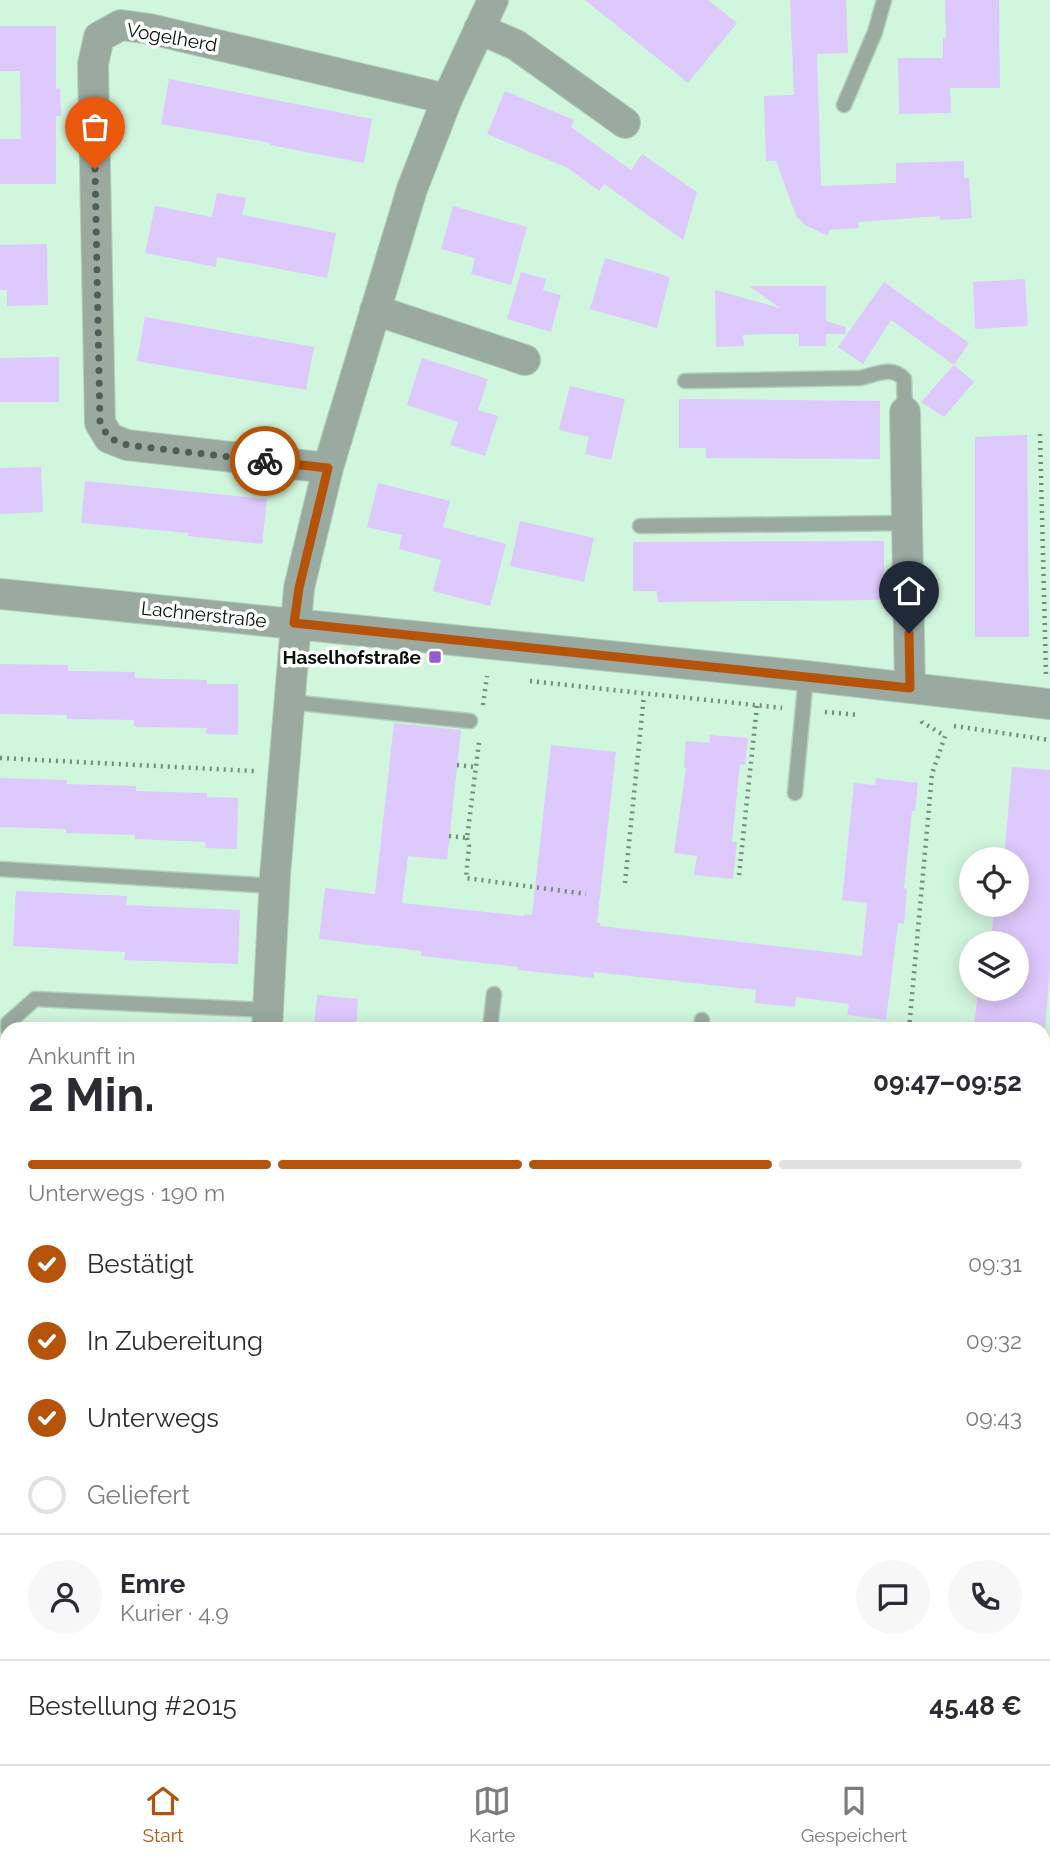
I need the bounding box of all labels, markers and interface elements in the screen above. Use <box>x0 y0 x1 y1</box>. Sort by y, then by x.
street label: Vogelherd <box>125 18 219 56</box>
pin <box>65 97 125 169</box>
icon: bag <box>76 108 114 146</box>
courier <box>230 426 300 496</box>
icon: bike <box>246 442 284 480</box>
pin <box>879 561 939 633</box>
icon: home <box>890 572 928 610</box>
street label: Lachnerstraße <box>140 596 268 632</box>
place label: Haselhofstraße <box>283 646 421 668</box>
marker: Haselhofstraße <box>427 649 443 665</box>
map controls <box>959 847 1029 1001</box>
button: locate <box>959 847 1029 917</box>
button: layers <box>959 931 1029 1001</box>
text: Ankunft in <box>28 1042 136 1069</box>
text: 09:47–09:52 <box>873 1067 1022 1097</box>
text: 2 Min. <box>28 1068 155 1122</box>
text: Unterwegs · 190 m <box>28 1179 225 1206</box>
icon: check <box>28 1245 66 1283</box>
text: Bestätigt <box>87 1249 194 1279</box>
text: 09:31 <box>968 1250 1022 1277</box>
icon: check <box>28 1322 66 1360</box>
text: In Zubereitung <box>87 1326 263 1356</box>
text: 09:32 <box>966 1327 1022 1354</box>
icon: check <box>28 1399 66 1437</box>
text: Unterwegs <box>87 1403 219 1433</box>
text: 09:43 <box>965 1404 1022 1431</box>
text: Geliefert <box>87 1480 190 1510</box>
button: person <box>28 1560 102 1634</box>
button: chat <box>856 1560 930 1634</box>
button: phone <box>948 1560 1022 1634</box>
text: Emre <box>120 1569 185 1599</box>
text: Kurier · 4.9 <box>120 1599 229 1626</box>
text: Bestellung #2015 <box>28 1691 237 1721</box>
text: 45.48 € <box>929 1691 1022 1721</box>
tab: Start <box>143 1782 184 1846</box>
tab: Karte <box>469 1782 516 1846</box>
tab: Gespeichert <box>801 1782 907 1846</box>

